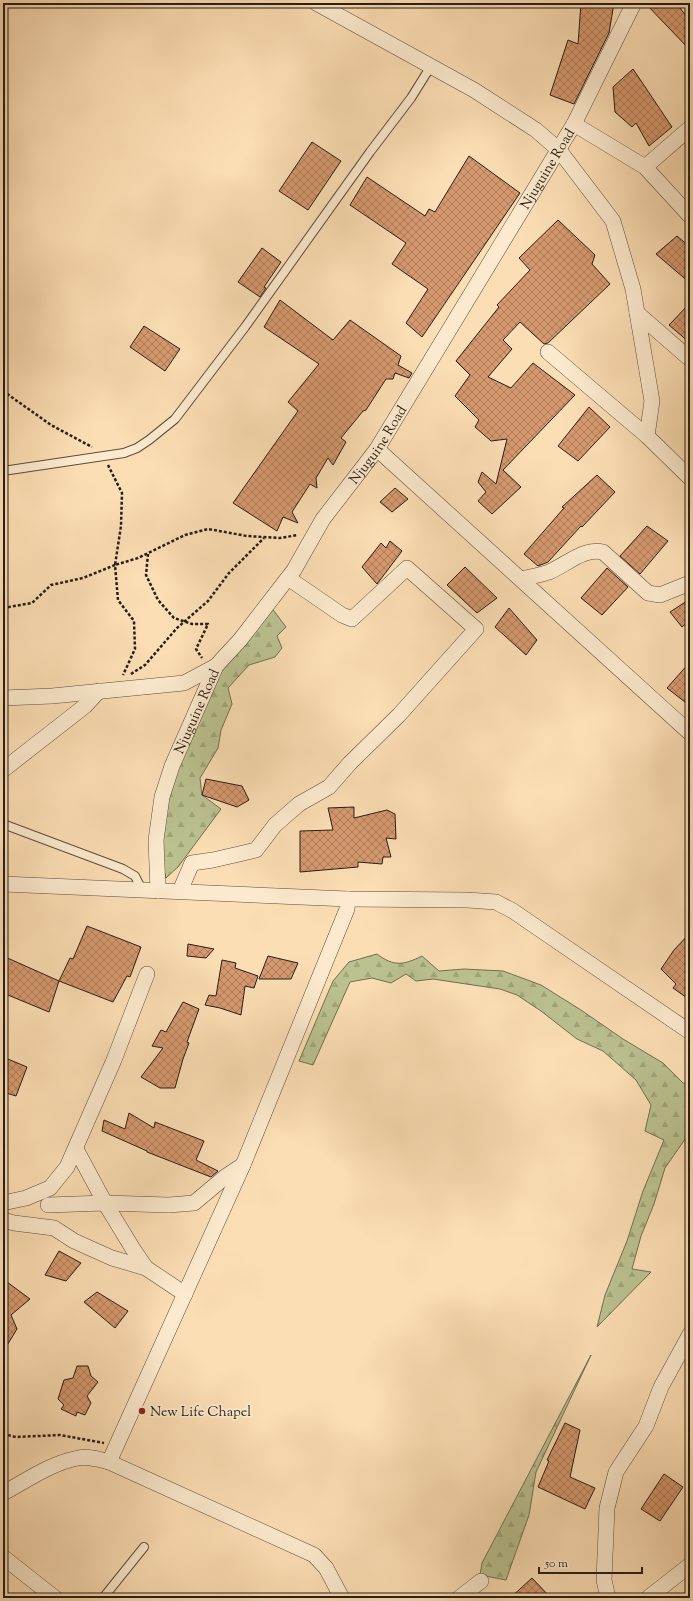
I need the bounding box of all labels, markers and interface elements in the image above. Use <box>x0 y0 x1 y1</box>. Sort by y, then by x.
street label: Njuguine Road <box>516 125 581 214</box>
street label: Njuguine Road <box>345 402 413 489</box>
street label: Njuguine Road <box>170 666 226 758</box>
place label: New Life Chapel <box>150 1403 251 1423</box>
marker: New Life Chapel <box>137 1406 147 1416</box>
scale bar <box>539 1549 642 1575</box>
text: 50 m <box>544 1555 568 1573</box>

